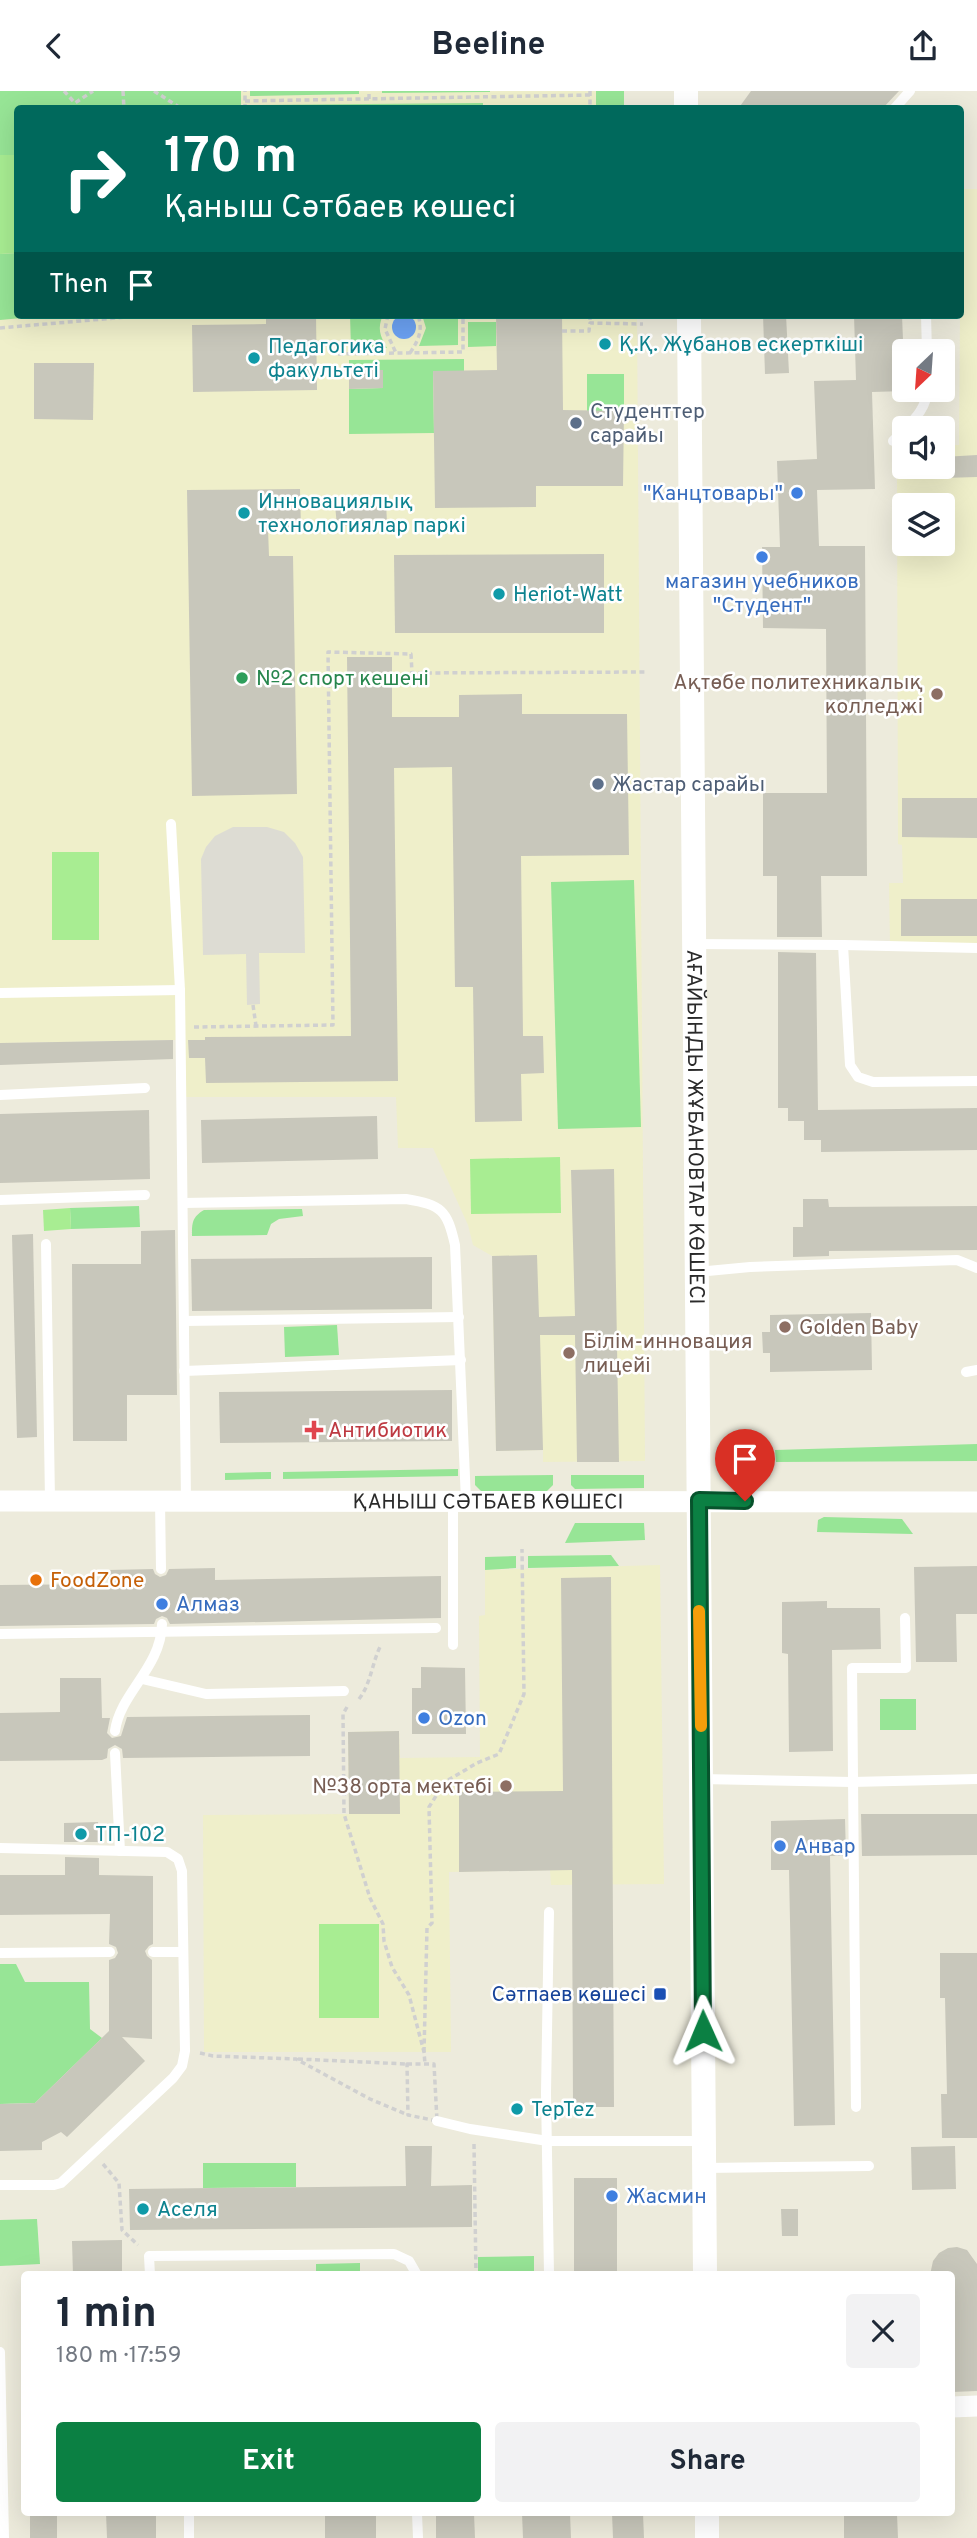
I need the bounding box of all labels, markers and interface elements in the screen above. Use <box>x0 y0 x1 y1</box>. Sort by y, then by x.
text: Beeline <box>432 26 545 66</box>
icon: back <box>35 27 73 65</box>
icon: share <box>904 27 942 65</box>
text: 170 m <box>164 128 297 190</box>
icon: right <box>49 133 140 224</box>
text: Қаныш Сәтбаев көшесі <box>164 189 516 229</box>
icon: arrive <box>122 266 160 304</box>
text: Then <box>49 269 108 302</box>
place label: Қ.Қ. Жұбанов ескерткіші <box>619 332 863 359</box>
place label: Педагогика факультеті <box>268 334 385 385</box>
marker: Қ.Қ. Жұбанов ескерткіші <box>597 336 613 352</box>
north arrow <box>892 339 956 403</box>
map controls <box>892 339 955 556</box>
marker: Педагогика факультеті <box>246 350 262 366</box>
place label: Студенттер сарайы <box>590 399 705 450</box>
marker: Студенттер сарайы <box>568 415 584 431</box>
button: sound <box>892 416 955 479</box>
place label: "Канцтовары" <box>643 481 783 508</box>
marker: "Канцтовары" <box>789 485 805 501</box>
place label: Инновациялық технологиялар паркі <box>258 489 466 540</box>
button: layers <box>892 493 955 556</box>
marker: Инновациялық технологиялар паркі <box>236 505 252 521</box>
marker: магазин учебников "Студент" <box>754 549 770 565</box>
place label: магазин учебников "Студент" <box>665 569 859 620</box>
place label: Heriot-Watt <box>513 582 623 609</box>
marker: Heriot-Watt <box>491 586 507 602</box>
place label: №2 спорт кешені <box>256 666 429 693</box>
marker: №2 спорт кешені <box>234 670 250 686</box>
place label: Ақтөбе политехникалық колледжі <box>673 670 923 721</box>
marker: Ақтөбе политехникалық колледжі <box>929 686 945 702</box>
place label: Жастар сарайы <box>612 772 765 799</box>
marker: Жастар сарайы <box>590 776 606 792</box>
street label: АҒАЙЫНДЫ ЖҰБАНОВТАР КӨШЕСІ <box>679 949 709 1305</box>
place label: Golden Baby <box>799 1315 919 1342</box>
marker: Golden Baby <box>777 1319 793 1335</box>
place label: Білім-инновация лицейі <box>583 1329 752 1380</box>
marker: Білім-инновация лицейі <box>561 1345 577 1361</box>
place label: Антибиотик <box>328 1418 447 1445</box>
marker: Антибиотик <box>306 1422 322 1438</box>
pin <box>715 1429 775 1501</box>
icon: arrive <box>726 1440 764 1478</box>
street label: ҚАНЫШ СӘТБАЕВ КӨШЕСІ <box>353 1489 623 1517</box>
place label: FoodZone <box>50 1568 144 1595</box>
marker: FoodZone <box>28 1572 44 1588</box>
place label: Алмаз <box>176 1592 240 1619</box>
marker: Алмаз <box>154 1596 170 1612</box>
place label: Ozon <box>438 1706 487 1733</box>
marker: Ozon <box>416 1710 432 1726</box>
place label: №38 орта мектебі <box>312 1774 492 1801</box>
marker: №38 орта мектебі <box>498 1778 514 1794</box>
place label: ТП-102 <box>95 1822 165 1849</box>
marker: ТП-102 <box>73 1826 89 1842</box>
place label: Анвар <box>794 1834 856 1861</box>
marker: Анвар <box>772 1838 788 1854</box>
place label: Сәтпаев көшесі <box>491 1982 646 2009</box>
marker: Сәтпаев көшесі <box>652 1986 668 2002</box>
position arrow <box>666 1994 740 2068</box>
place label: TepTez <box>531 2097 595 2124</box>
marker: TepTez <box>509 2101 525 2117</box>
place label: Жасмин <box>626 2184 707 2211</box>
marker: Жасмин <box>604 2188 620 2204</box>
place label: Аселя <box>157 2197 218 2224</box>
marker: Аселя <box>135 2201 151 2217</box>
text: 1 min <box>56 2289 157 2342</box>
button: close <box>846 2294 920 2368</box>
text: 180 m · 17:59 <box>56 2342 181 2371</box>
button: Exit <box>56 2422 481 2502</box>
button: Share <box>495 2422 920 2502</box>

